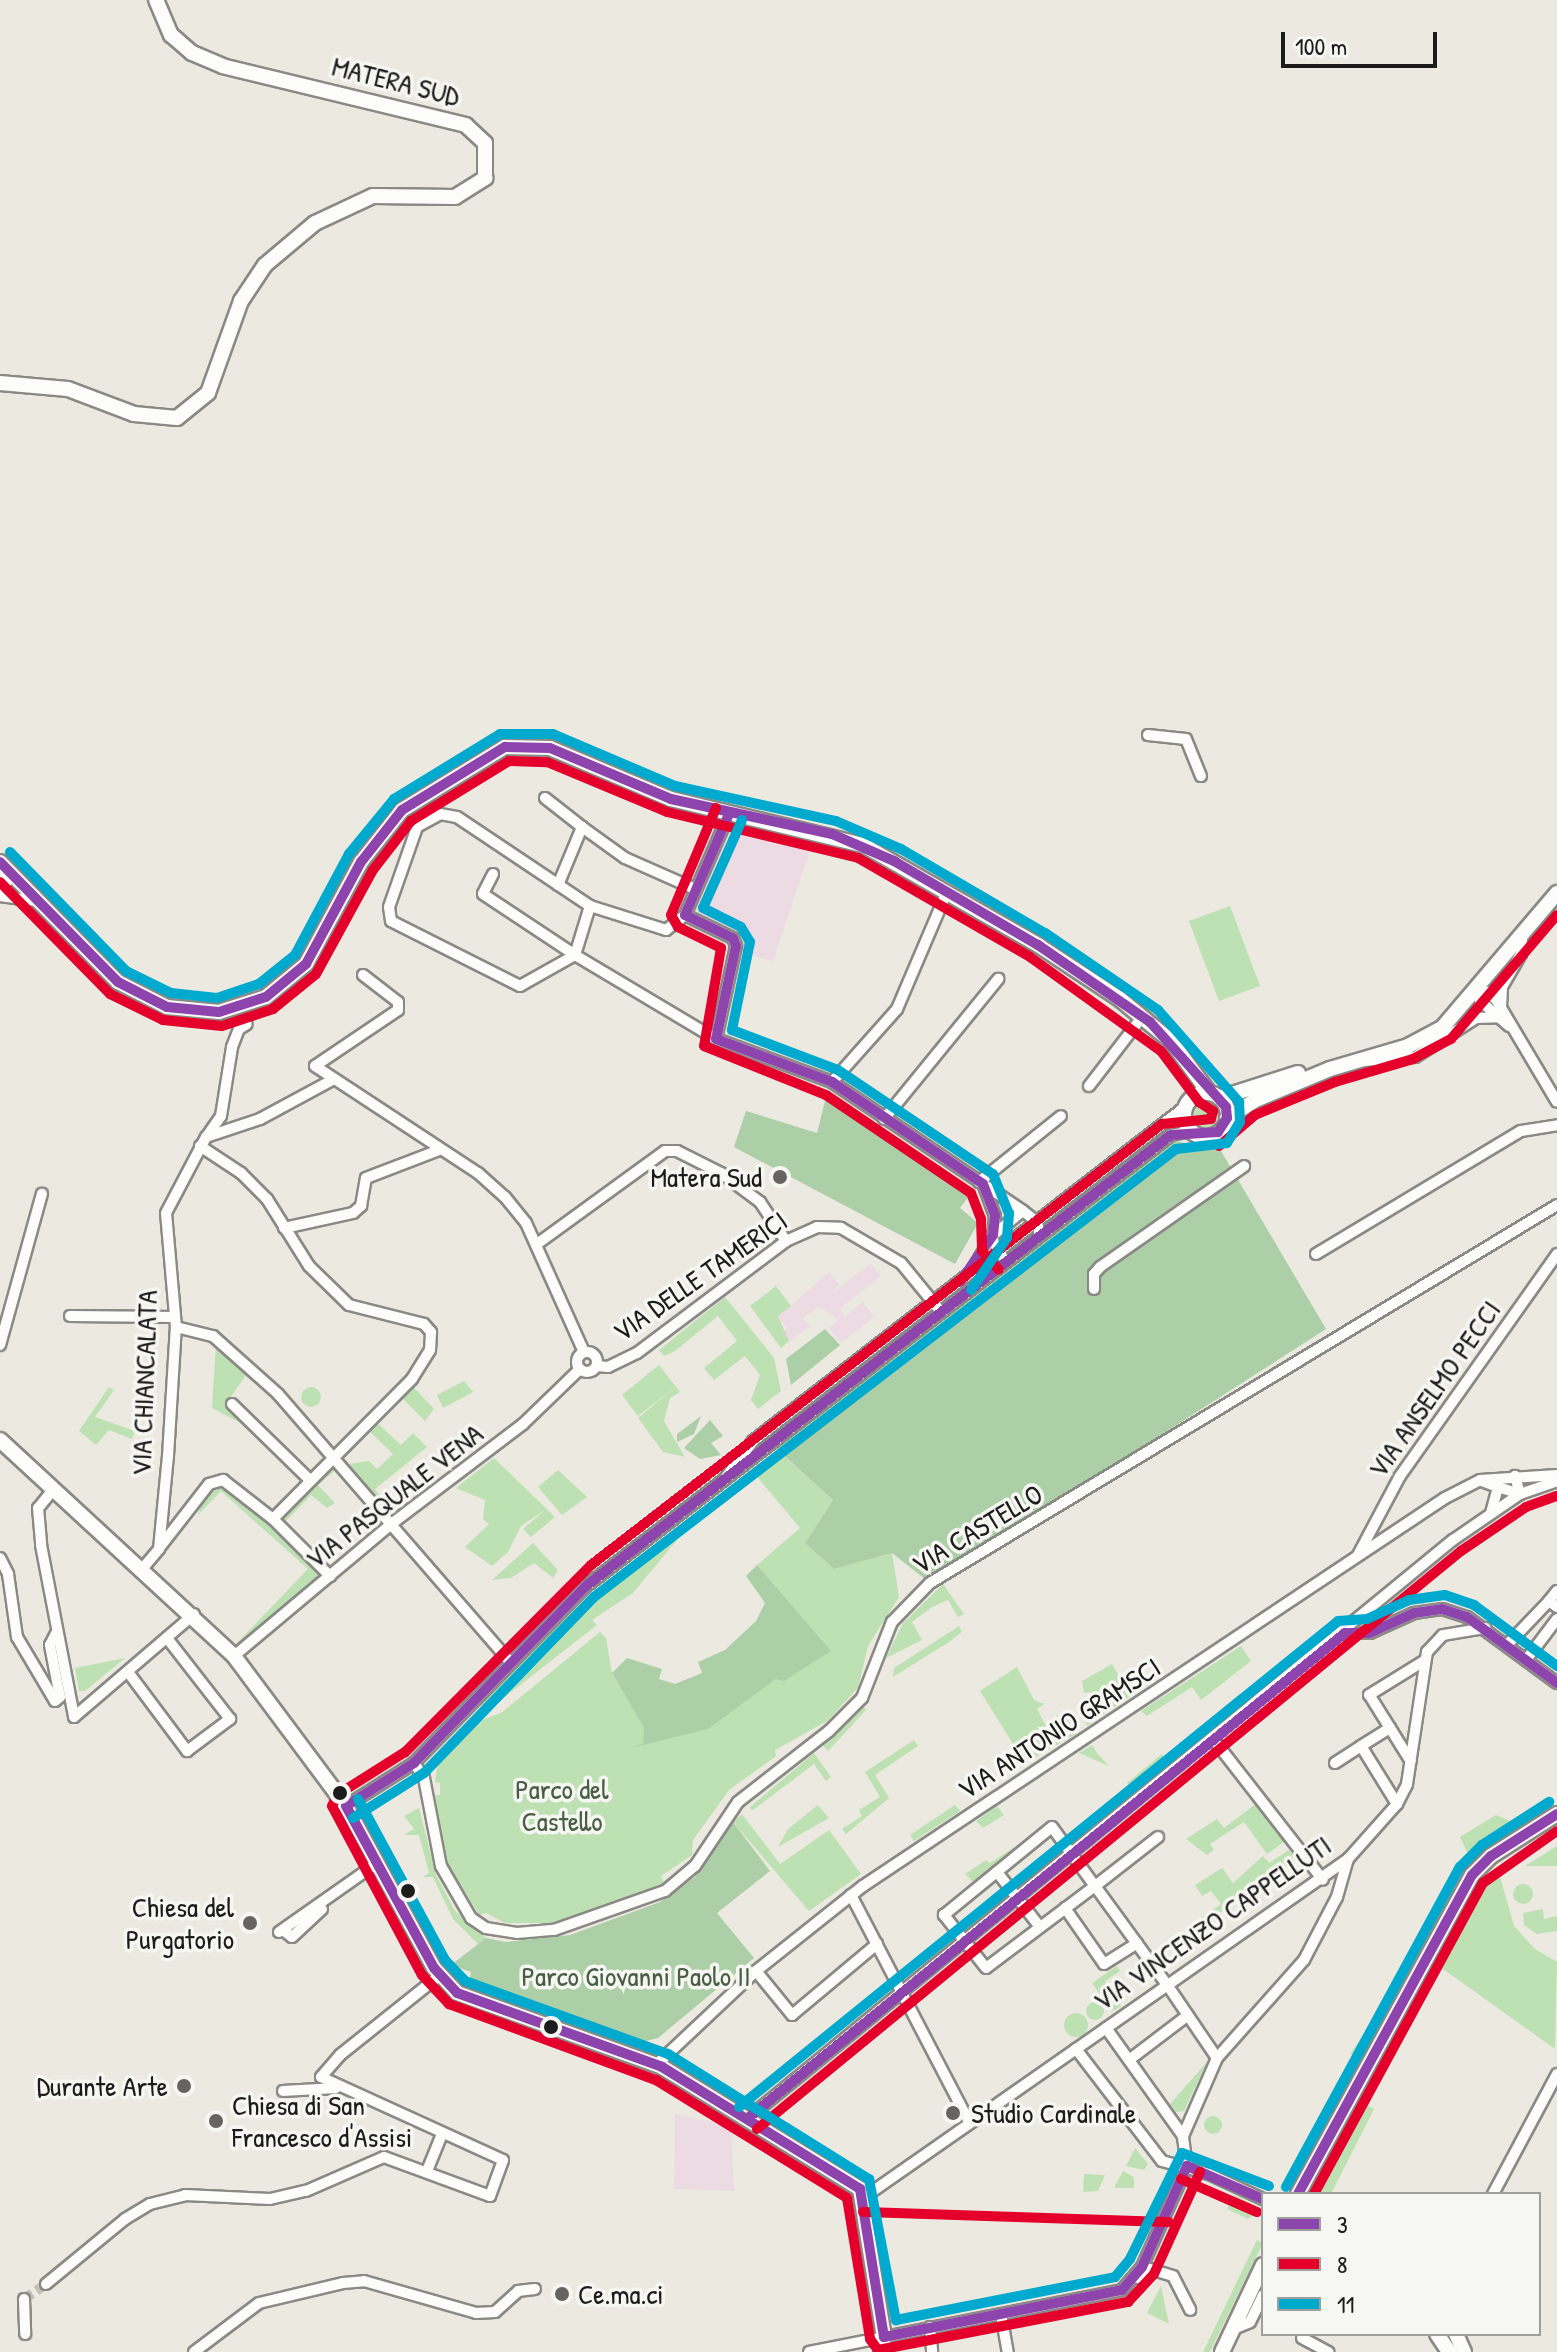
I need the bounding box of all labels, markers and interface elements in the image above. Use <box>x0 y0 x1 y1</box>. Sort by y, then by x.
scale bar <box>1285 16 1441 66</box>
text: 100 m <box>1295 30 1347 62</box>
street label: MATERA SUD <box>329 49 463 113</box>
place label: Matera Sud <box>650 1160 762 1194</box>
marker: Matera Sud <box>769 1166 791 1188</box>
street label: VIA DELLE TAMERICI <box>606 1204 794 1348</box>
street label: VIA CHIANCALATA <box>124 1290 164 1476</box>
street label: VIA ANSELMO PECCI <box>1360 1294 1508 1484</box>
street label: VIA PASQUALE VENA <box>299 1416 489 1576</box>
street label: VIA CASTELLO <box>906 1477 1048 1581</box>
street label: VIA ANTONIO GRAMSCI <box>952 1650 1166 1806</box>
park label: Parco del Castello <box>515 1772 609 1838</box>
unlabelled marker <box>332 1785 348 1801</box>
street label: VIA VINCENZO CAPPELLUTI <box>1087 1828 1337 2018</box>
unlabelled marker <box>400 1883 416 1899</box>
place label: Chiesa del Purgatorio <box>126 1890 234 1956</box>
marker: Chiesa del Purgatorio <box>241 1914 259 1932</box>
park label: Parco Giovanni Paolo II <box>521 1959 751 1993</box>
unlabelled marker <box>543 2019 559 2035</box>
place label: Durante Arte <box>37 2069 168 2103</box>
marker: Durante Arte <box>175 2077 193 2095</box>
place label: Chiesa di San Francesco d'Assisi <box>232 2088 412 2154</box>
place label: Studio Cardinale <box>971 2096 1136 2130</box>
marker: Studio Cardinale <box>942 2102 964 2124</box>
marker: Chiesa di San Francesco d'Assisi <box>207 2112 225 2130</box>
legend <box>1261 2192 1541 2336</box>
text: 3 <box>1337 2208 1348 2240</box>
text: 8 <box>1337 2248 1347 2280</box>
place label: Ce.ma.ci <box>578 2277 664 2311</box>
marker: Ce.ma.ci <box>553 2285 571 2303</box>
text: 11 <box>1337 2288 1354 2320</box>

